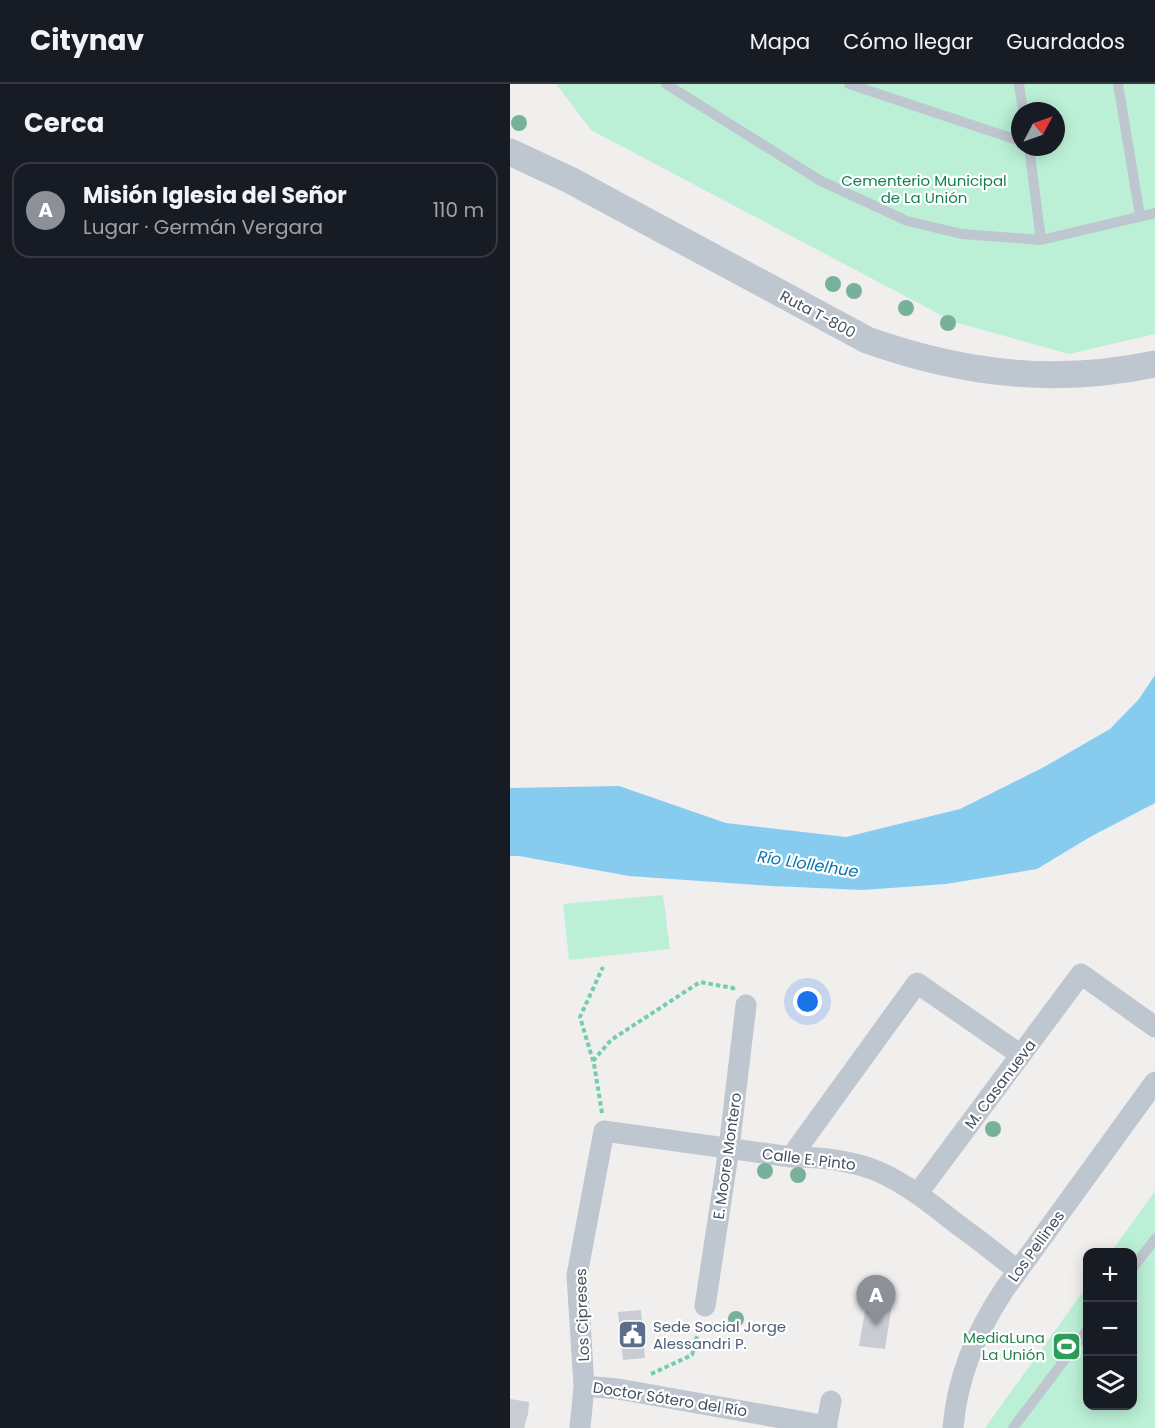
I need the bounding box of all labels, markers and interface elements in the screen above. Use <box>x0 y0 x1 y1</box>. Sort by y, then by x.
text: Citynav <box>30 21 144 60</box>
text: Mapa <box>750 27 810 56</box>
text: Cómo llegar <box>843 27 973 56</box>
text: Guardados <box>1006 27 1125 56</box>
north arrow <box>1011 102 1065 156</box>
text: Cerca <box>24 105 104 141</box>
park label: Cementerio Municipal de La Unión <box>841 170 1007 208</box>
text: Misión Iglesia del Señor <box>83 180 347 211</box>
text: A <box>38 196 53 224</box>
text: 110 m <box>433 196 484 224</box>
text: Lugar · Germán Vergara <box>83 213 323 241</box>
street label: Ruta T-800 <box>776 285 860 343</box>
water label: Río Llollelhue <box>756 845 860 883</box>
your location <box>793 987 822 1016</box>
street label: M. Casanueva <box>959 1035 1041 1133</box>
street label: E. Moore Montero <box>708 1091 746 1221</box>
street label: Calle E. Pinto <box>761 1143 857 1175</box>
street label: Los Pellines <box>1003 1206 1069 1286</box>
map controls <box>1083 1248 1137 1410</box>
button: + <box>1083 1248 1137 1302</box>
street label: Los Cipreses <box>570 1268 594 1362</box>
pin: A <box>856 1276 896 1325</box>
button: − <box>1083 1302 1137 1356</box>
place label: Sede Social Jorge Alessandri P. <box>653 1316 786 1354</box>
public building icon: Sede Social Jorge Alessandri P. <box>616 1319 648 1351</box>
place label: MediaLuna La Unión <box>963 1327 1045 1365</box>
sports icon: MediaLuna La Unión <box>1050 1330 1082 1362</box>
button: layers <box>1083 1356 1137 1410</box>
street label: Doctor Sótero del Río <box>591 1376 749 1422</box>

